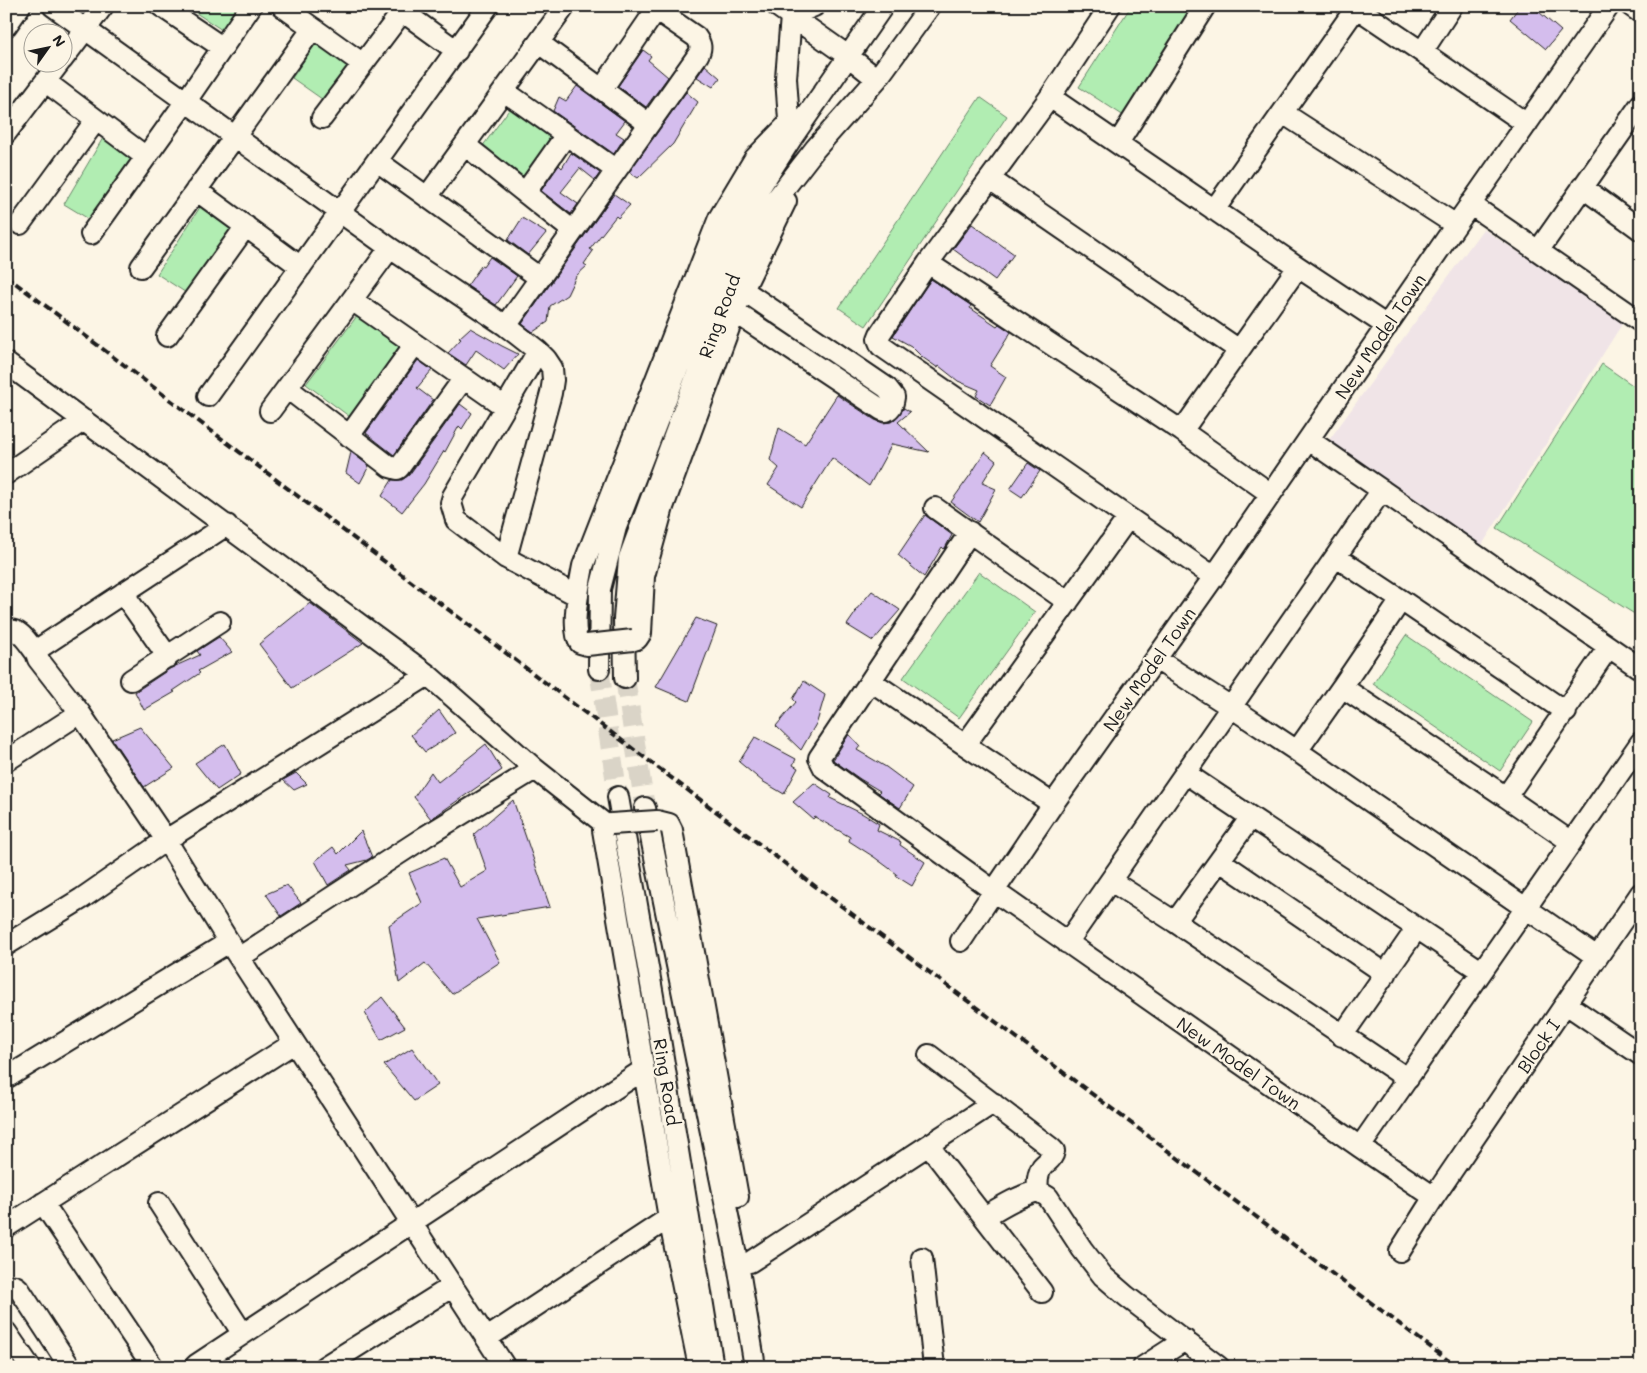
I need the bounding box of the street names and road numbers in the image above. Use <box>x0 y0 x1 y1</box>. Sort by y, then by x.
street label: New Model Town <box>1329 268 1431 404</box>
street label: Ring Road <box>693 271 745 361</box>
street label: New Model Town <box>1097 602 1201 736</box>
street label: New Model Town <box>1172 1011 1306 1115</box>
street label: Block I <box>1511 1014 1565 1078</box>
street label: Ring Road <box>648 1037 686 1127</box>

